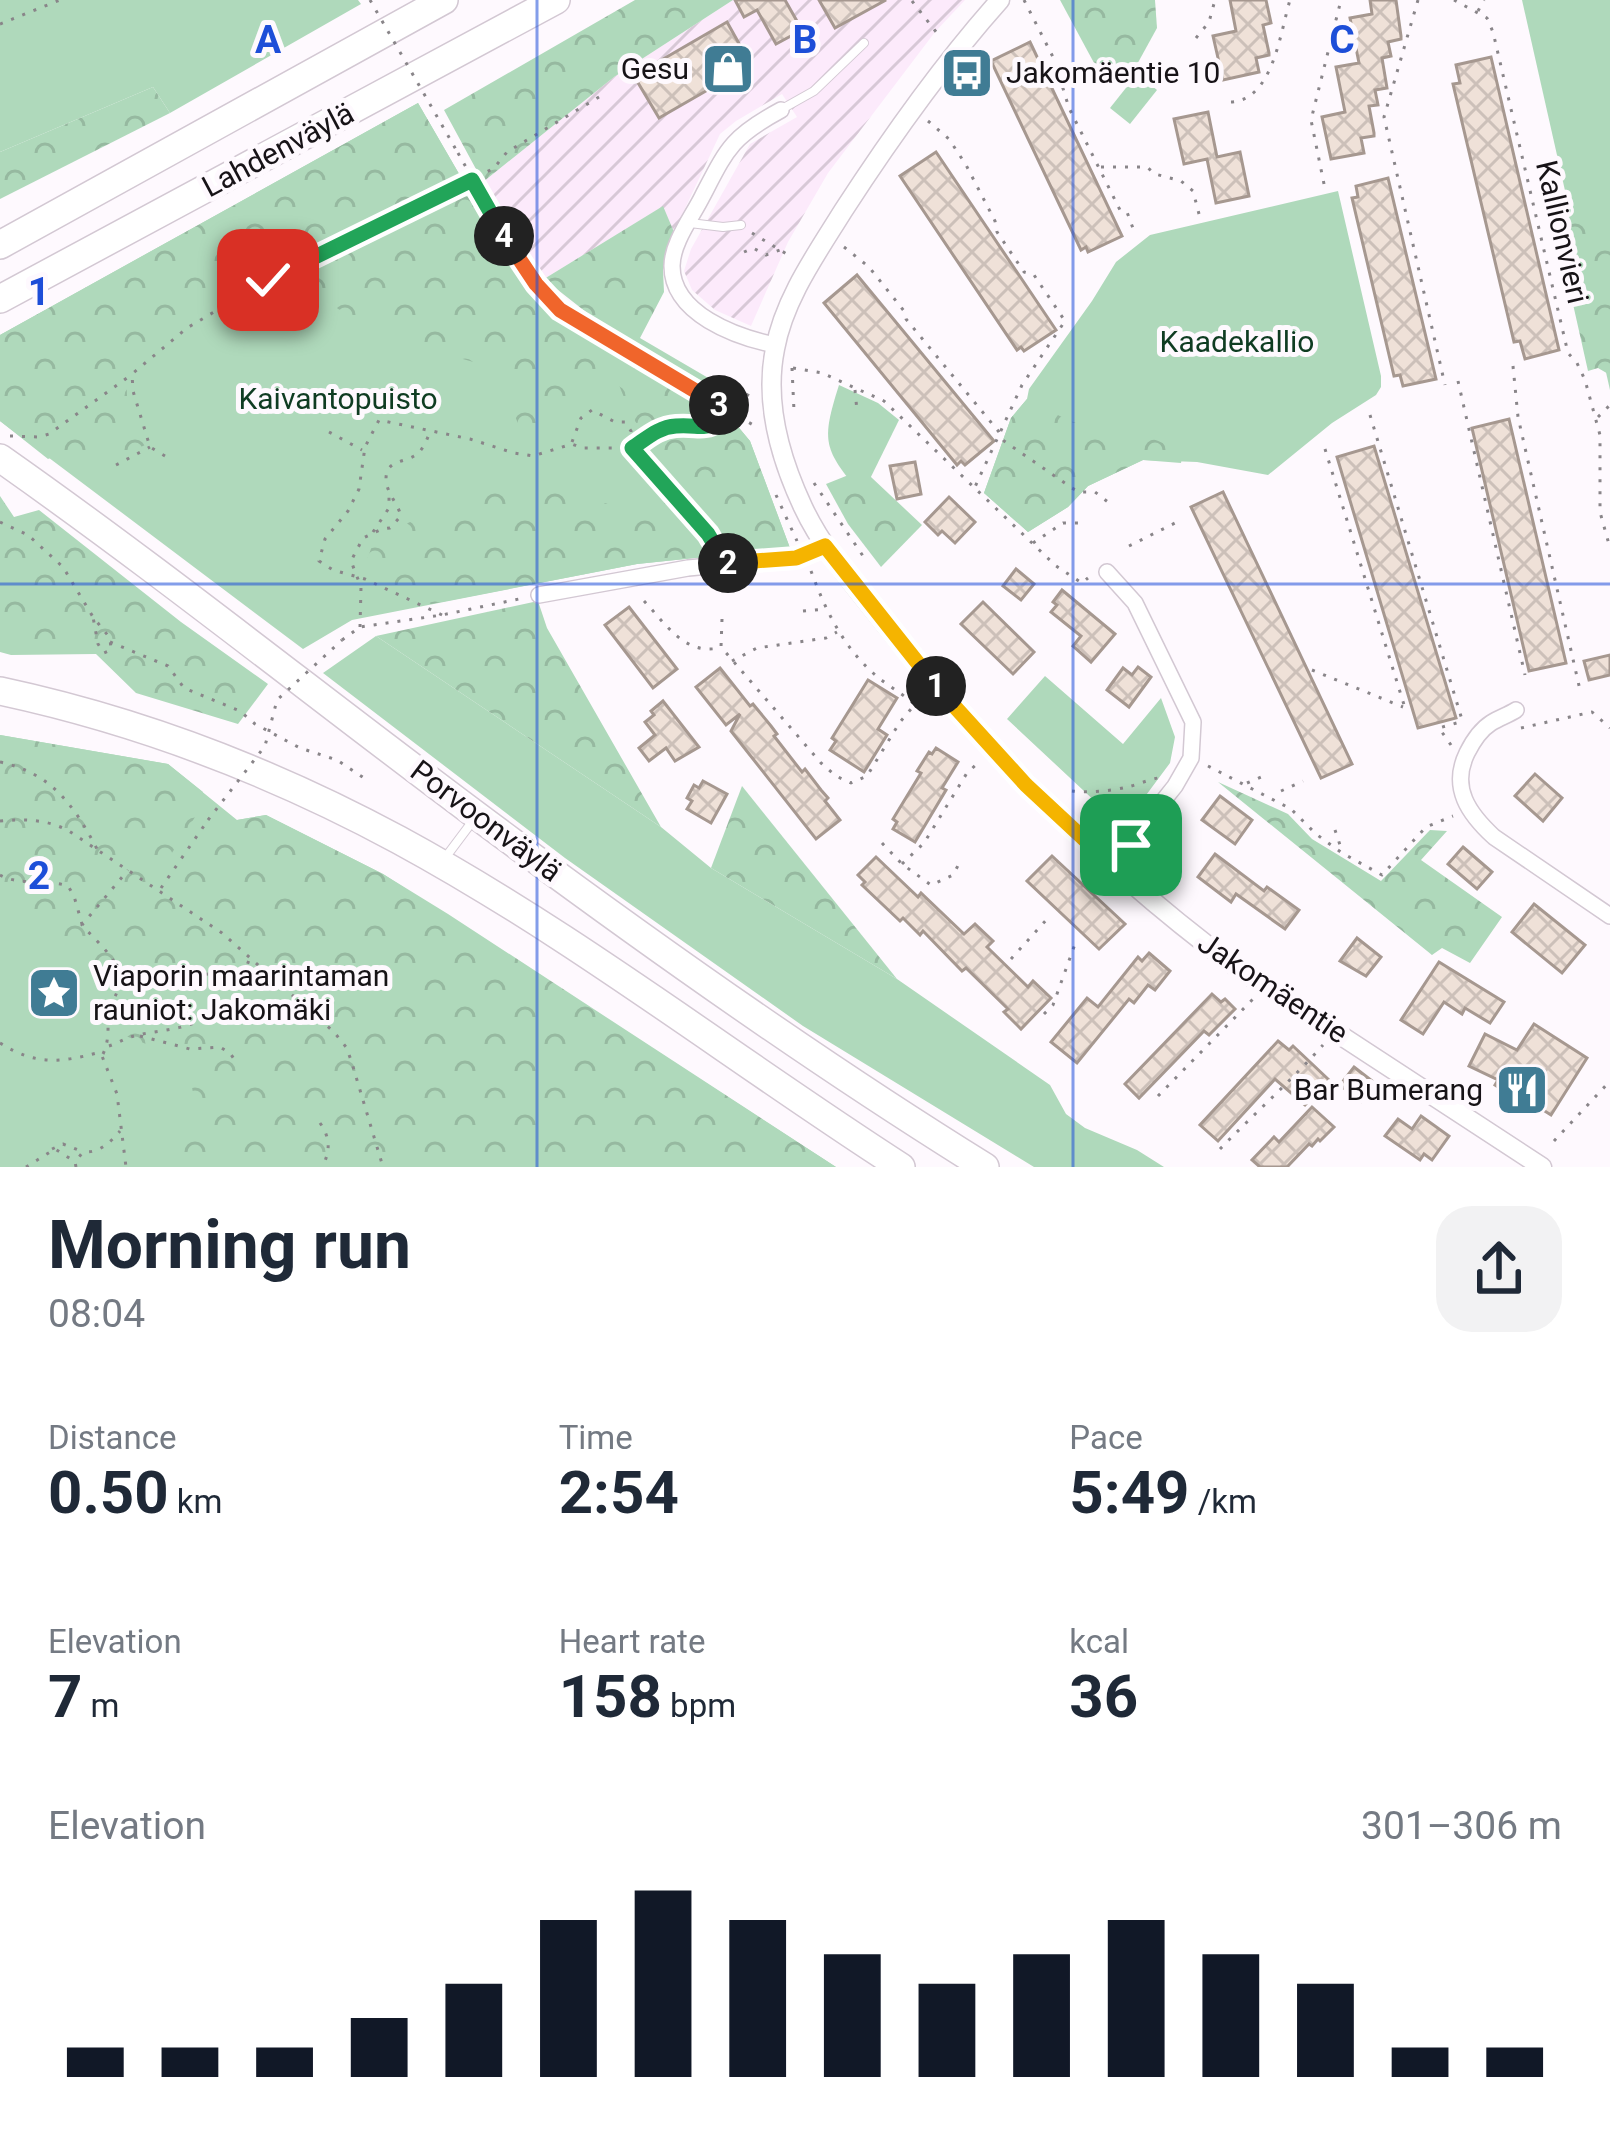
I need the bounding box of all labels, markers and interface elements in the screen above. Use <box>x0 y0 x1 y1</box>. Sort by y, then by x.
text: A <box>255 17 282 63</box>
text: B <box>793 17 817 63</box>
text: C <box>1329 17 1355 63</box>
shop icon: Gesu <box>700 41 756 97</box>
bus stop icon: Jakomäentie 10 <box>939 45 995 101</box>
place label: Gesu <box>621 51 689 86</box>
place label: Jakomäentie 10 <box>1006 55 1220 90</box>
street label: Lahdenväylä <box>196 95 360 204</box>
street label: Kallionvieri <box>1529 157 1596 307</box>
pin: 4 <box>474 206 534 266</box>
text: 4 <box>495 216 513 255</box>
pin <box>217 229 319 331</box>
icon: check <box>235 247 301 313</box>
text: 1 <box>28 269 50 315</box>
park label: Kaadekallio <box>1160 324 1314 359</box>
pin: 3 <box>689 375 749 435</box>
park label: Kaivantopuisto <box>238 381 438 416</box>
text: 3 <box>710 385 728 424</box>
pin: 2 <box>698 533 758 593</box>
text: 2 <box>719 543 737 582</box>
pin: 1 <box>906 656 966 716</box>
text: 1 <box>927 666 945 705</box>
street label: Porvoonväylä <box>404 753 569 889</box>
pin <box>1080 794 1182 896</box>
icon: arrive <box>1098 812 1164 878</box>
text: 2 <box>28 853 50 899</box>
street label: Jakomäentie <box>1192 925 1355 1051</box>
place label: Viaporin maarintaman rauniot: Jakomäki <box>93 958 389 1027</box>
place icon: Viaporin maarintaman rauniot: Jakomäki <box>26 965 82 1021</box>
restaurant icon: Bar Bumerang <box>1494 1062 1550 1118</box>
place label: Bar Bumerang <box>1294 1072 1483 1107</box>
button: share <box>1436 1206 1562 1332</box>
text: Morning run <box>48 1207 411 1284</box>
text: 08:04 <box>48 1291 145 1337</box>
text: Distance <box>48 1418 176 1457</box>
text: Time <box>559 1418 633 1457</box>
text: Pace <box>1069 1418 1143 1457</box>
text: 0.50 <box>48 1457 169 1528</box>
text: 2:54 <box>559 1457 679 1528</box>
text: 5:49 <box>1069 1457 1190 1528</box>
text: km <box>169 1482 223 1521</box>
text: /km <box>1190 1482 1257 1521</box>
text: Elevation <box>48 1622 182 1661</box>
text: Heart rate <box>559 1622 705 1661</box>
text: kcal <box>1069 1622 1129 1661</box>
text: 7 <box>48 1661 82 1732</box>
text: 158 <box>559 1661 662 1732</box>
text: 36 <box>1069 1661 1138 1732</box>
text: m <box>82 1686 120 1725</box>
text: bpm <box>662 1686 736 1725</box>
text: Elevation <box>48 1803 206 1849</box>
text: 301–306 m <box>1361 1803 1562 1849</box>

